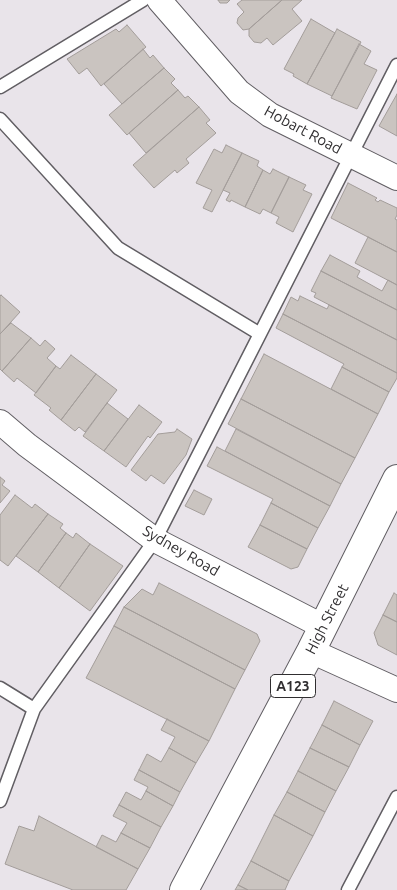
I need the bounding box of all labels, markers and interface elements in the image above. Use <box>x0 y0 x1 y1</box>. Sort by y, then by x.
street label: Hobart Road <box>261 102 345 158</box>
street label: Sydney Road <box>139 522 223 580</box>
street label: High Street <box>302 581 352 657</box>
road number: A123 <box>270 674 316 698</box>

